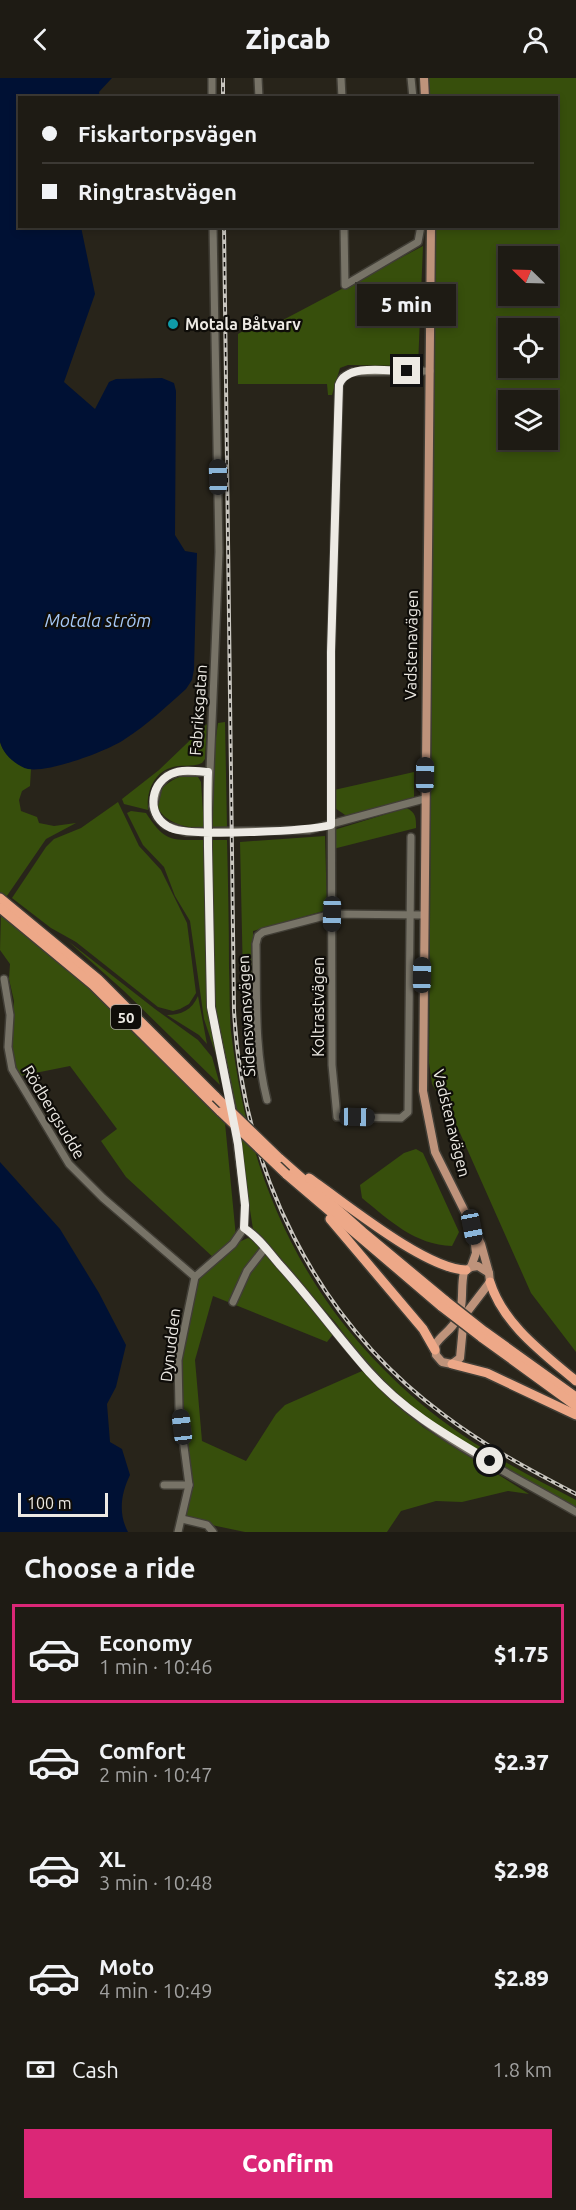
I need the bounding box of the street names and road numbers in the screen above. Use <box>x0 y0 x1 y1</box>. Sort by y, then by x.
street label: Vadstenavägen <box>401 590 421 700</box>
street label: Fabriksgatan <box>186 664 210 756</box>
street label: Sidensvansvägen <box>234 955 258 1077</box>
street label: Koltrastvägen <box>309 957 327 1057</box>
road number: 50 <box>111 1005 141 1029</box>
street label: Rödbergsudde <box>19 1062 89 1162</box>
street label: Vadstenavägen <box>430 1067 474 1179</box>
street label: Dynudden <box>157 1307 183 1383</box>

